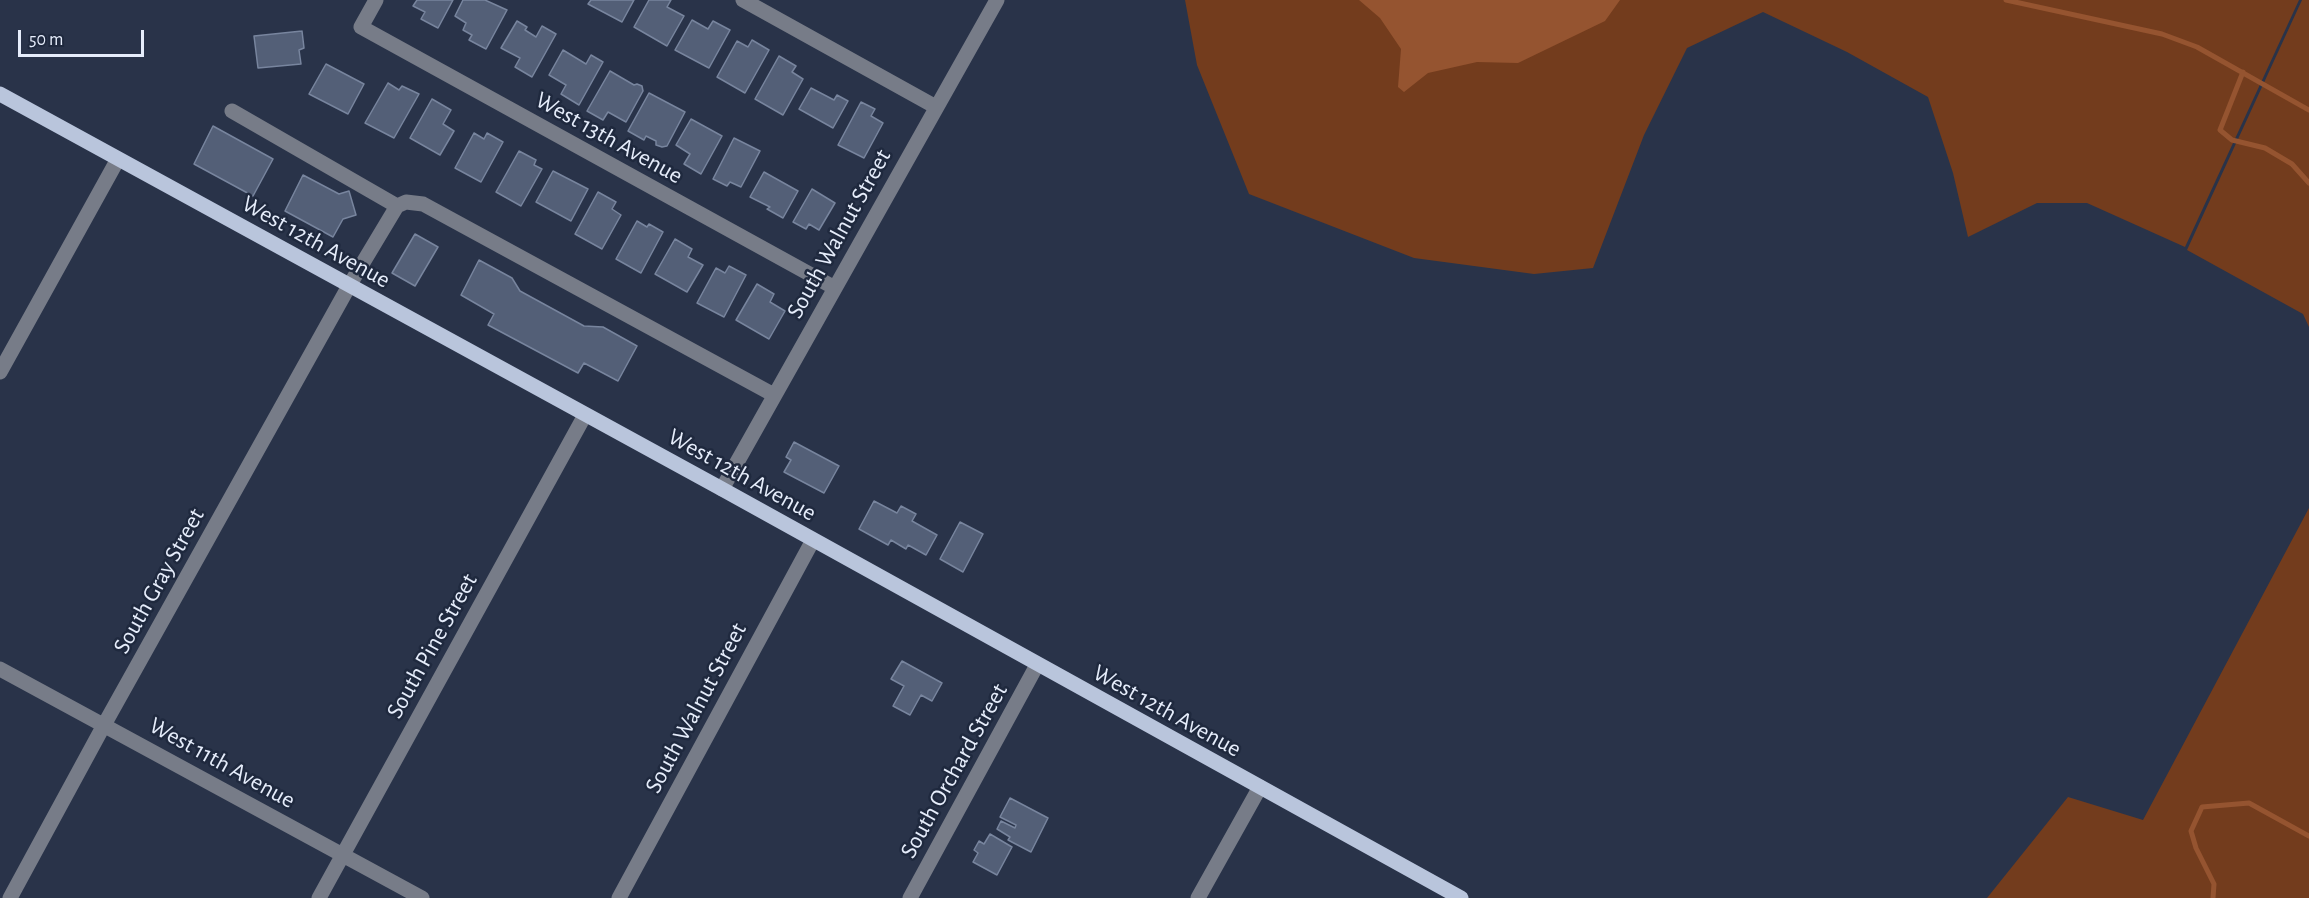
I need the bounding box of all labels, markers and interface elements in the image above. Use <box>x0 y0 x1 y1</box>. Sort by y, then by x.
scale bar <box>21 18 147 56</box>
text: 50 m <box>29 31 63 49</box>
street label: West 13th Avenue <box>530 86 688 190</box>
street label: South Walnut Street <box>781 144 897 324</box>
street label: West 12th Avenue <box>237 189 395 295</box>
street label: West 12th Avenue <box>663 422 821 528</box>
street label: South Gray Street <box>107 503 211 659</box>
street label: South Pine Street <box>380 569 484 723</box>
street label: South Walnut Street <box>639 618 753 798</box>
street label: West 12th Avenue <box>1088 658 1246 764</box>
street label: South Orchard Street <box>894 679 1014 863</box>
street label: West 11th Avenue <box>144 711 300 815</box>

